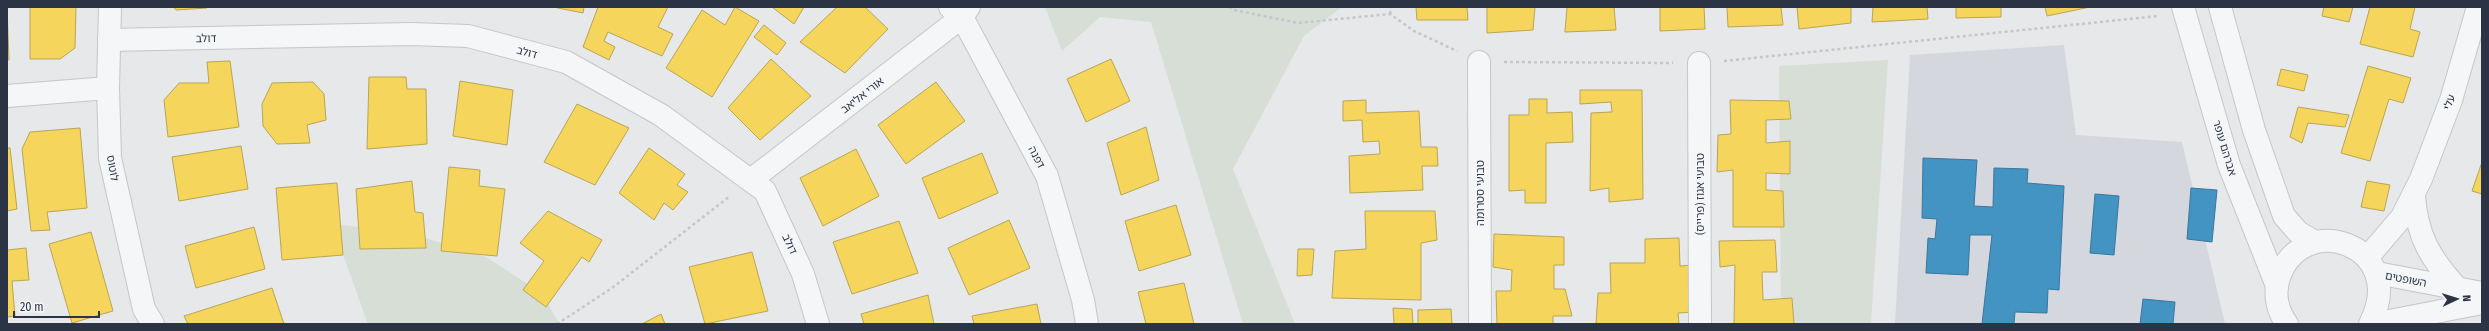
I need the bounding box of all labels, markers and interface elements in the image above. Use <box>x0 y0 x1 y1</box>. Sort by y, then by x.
street label: דולב <box>195 32 217 45</box>
street label: דולב <box>515 44 539 61</box>
street label: אורי אליאב <box>838 75 886 116</box>
street label: עלי <box>2441 93 2458 112</box>
street label: אברהם עופר <box>2210 119 2239 178</box>
street label: דפנה <box>1025 144 1048 171</box>
street label: טבועי אגוז (פרייס) <box>1694 153 1707 235</box>
street label: לוטוס <box>104 154 121 182</box>
street label: טבועי סטרומה <box>1474 160 1487 226</box>
street label: דולב <box>779 232 800 256</box>
street label: השופטים <box>2384 269 2428 290</box>
north arrow <box>2437 279 2477 319</box>
scale bar <box>14 293 99 319</box>
text: N <box>2460 295 2473 302</box>
text: 20 m <box>20 300 44 314</box>

